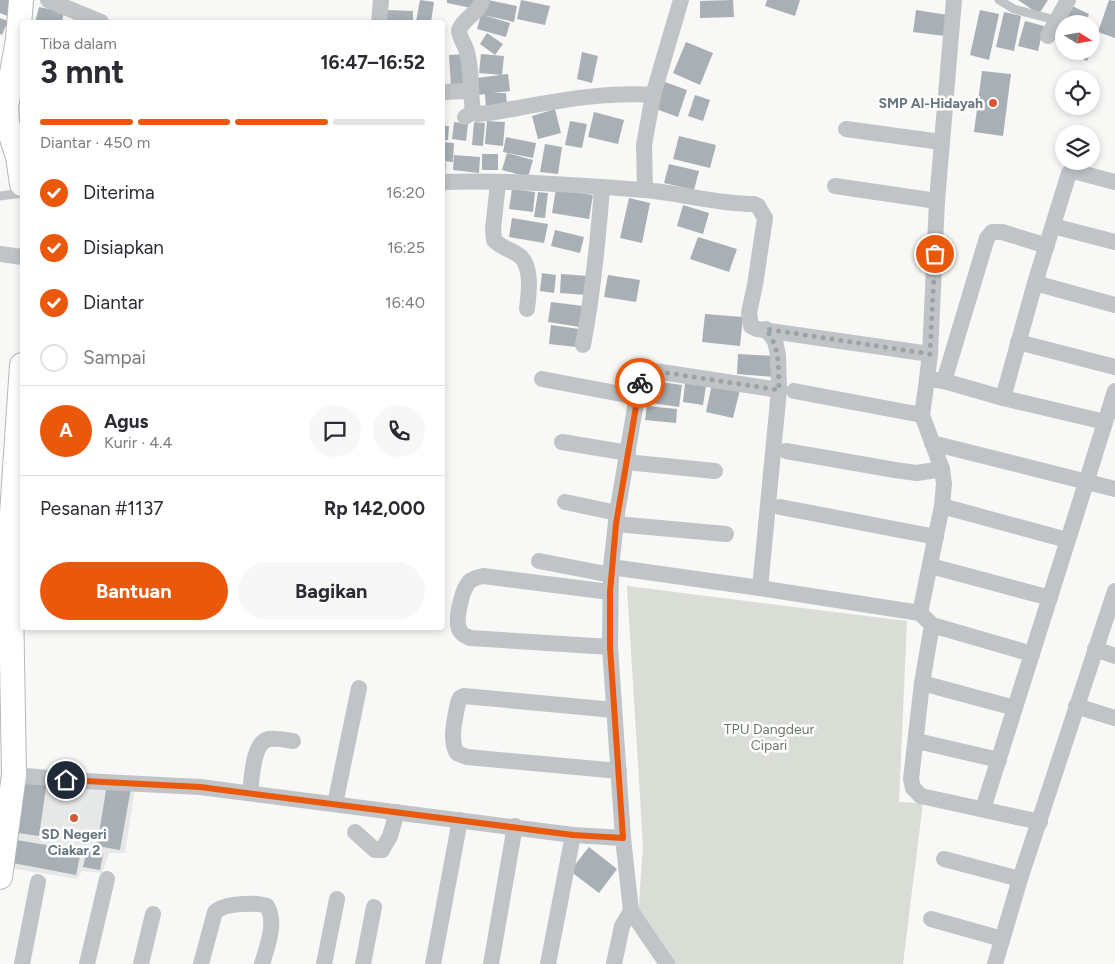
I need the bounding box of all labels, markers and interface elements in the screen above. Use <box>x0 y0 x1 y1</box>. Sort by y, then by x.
north arrow <box>1055 15 1100 60</box>
map controls <box>1055 15 1100 170</box>
text: Tiba dalam <box>40 34 117 53</box>
text: 16:47–16:52 <box>320 51 425 74</box>
text: 3 mnt <box>40 53 124 91</box>
button: locate <box>1055 70 1100 115</box>
place label: SMP Al-Hidayah <box>879 95 983 112</box>
marker: SMP Al-Hidayah <box>987 97 999 109</box>
button: layers <box>1055 125 1100 170</box>
text: Diantar · 450 m <box>40 133 150 152</box>
icon: check <box>40 179 68 207</box>
text: Diterima <box>83 181 155 204</box>
text: 16:20 <box>386 183 425 202</box>
pin <box>914 233 956 275</box>
icon: check <box>40 234 68 262</box>
text: Disiapkan <box>83 236 164 259</box>
text: 16:25 <box>387 238 425 257</box>
icon: bag <box>921 240 949 268</box>
icon: check <box>40 289 68 317</box>
text: Diantar <box>83 291 144 314</box>
text: 16:40 <box>385 293 425 312</box>
text: Sampai <box>83 346 146 369</box>
courier <box>615 358 665 408</box>
icon: bike <box>626 369 654 397</box>
button: chat <box>309 405 361 457</box>
button: phone <box>373 405 425 457</box>
text: Agus <box>104 410 148 433</box>
text: A <box>59 419 73 442</box>
text: Kurir · 4.4 <box>104 433 172 452</box>
text: Pesanan #1137 <box>40 497 164 520</box>
text: Rp 142,000 <box>324 497 425 520</box>
button: Bantuan <box>40 562 228 620</box>
button: Bagikan <box>238 562 425 620</box>
park label: TPU Dangdeur Cipari <box>724 721 814 754</box>
pin <box>45 759 87 801</box>
icon: home <box>52 766 80 794</box>
marker: SD Negeri Ciakar 2 <box>68 812 80 824</box>
place label: SD Negeri Ciakar 2 <box>41 826 107 859</box>

